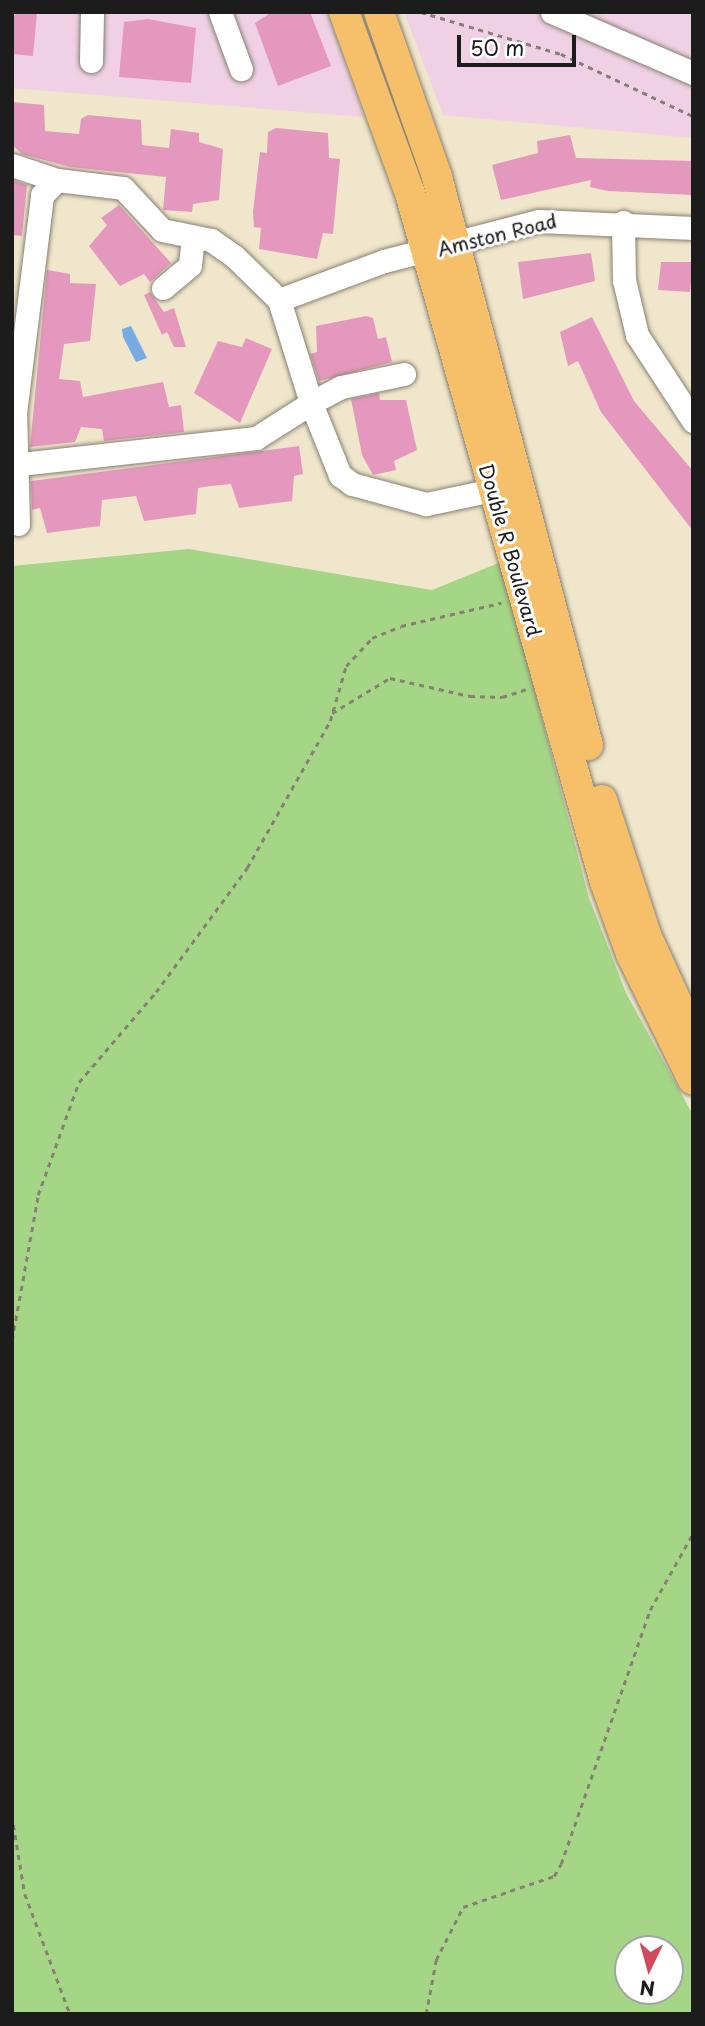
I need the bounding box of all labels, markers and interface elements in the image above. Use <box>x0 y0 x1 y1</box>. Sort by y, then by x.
scale bar <box>460 21 579 65</box>
text: 50 m <box>470 31 524 63</box>
street label: Amston Road <box>435 209 559 261</box>
street label: Double R Boulevard <box>474 460 546 640</box>
north arrow <box>614 1935 684 2005</box>
text: N <box>639 1974 656 2004</box>

